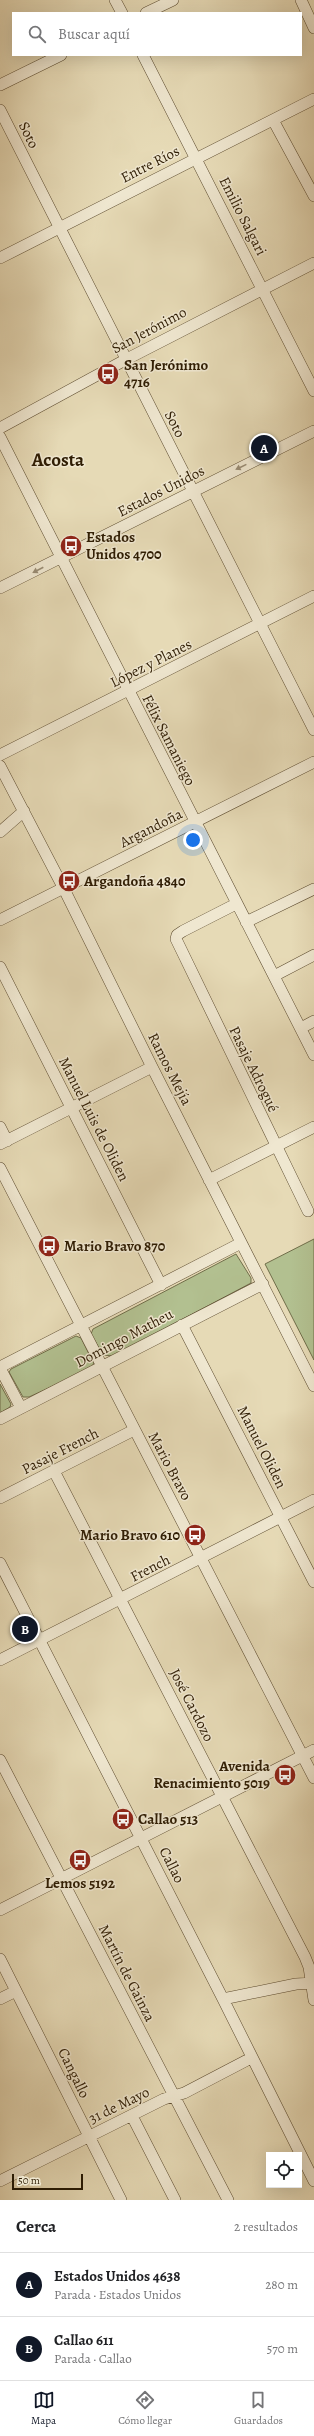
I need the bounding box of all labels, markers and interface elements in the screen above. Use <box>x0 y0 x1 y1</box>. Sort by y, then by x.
search box <box>12 12 302 56</box>
icon: search <box>26 23 48 45</box>
text: Buscar aquí <box>58 24 130 44</box>
street label: Soto <box>14 118 44 152</box>
street label: Entre Ríos <box>117 141 183 187</box>
street label: Emilio Salgari <box>215 173 271 259</box>
street label: San Jerónimo <box>108 302 190 358</box>
place label: San Jerónimo 4716 <box>124 355 209 392</box>
bus stop icon: San Jerónimo 4716 <box>95 361 121 387</box>
street label: Soto <box>160 407 190 441</box>
pin: A <box>251 433 277 463</box>
district label: Acosta <box>31 447 85 473</box>
street label: Estados Unidos <box>114 460 208 522</box>
one-way arrow <box>236 464 247 471</box>
place label: Estados Unidos 4700 <box>86 527 162 564</box>
bus stop icon: Estados Unidos 4700 <box>58 533 84 559</box>
one-way arrow <box>32 566 43 573</box>
street label: López y Planes <box>107 634 195 692</box>
street label: Félix Samaniego <box>137 691 201 789</box>
street label: Argandoña <box>115 804 186 853</box>
your location <box>183 830 203 850</box>
bus stop icon: Argandoña 4840 <box>56 868 82 894</box>
place label: Argandoña 4840 <box>83 871 186 891</box>
street label: Pasaje Adrogué <box>225 1023 284 1116</box>
street label: Ramos Mejía <box>143 1029 197 1109</box>
street label: Manuel Luis de Oliden <box>54 1053 134 1185</box>
bus stop icon: Mario Bravo 870 <box>36 1233 62 1259</box>
place label: Mario Bravo 870 <box>64 1236 166 1256</box>
street label: Domingo Matheu <box>72 1303 177 1372</box>
street label: Manuel Oliden <box>233 1402 291 1492</box>
street label: Pasaje French <box>18 1423 102 1479</box>
street label: Mario Bravo <box>144 1428 196 1504</box>
bus stop icon: Mario Bravo 610 <box>182 1522 208 1548</box>
place label: Mario Bravo 610 <box>80 1525 180 1545</box>
street label: French <box>127 1549 173 1587</box>
pin: B <box>12 1614 38 1644</box>
street label: José Cardozo <box>165 1665 219 1745</box>
place label: Avenida Renacimiento 5019 <box>153 1756 271 1793</box>
bus stop icon: Avenida Renacimiento 5019 <box>272 1762 298 1788</box>
bus stop icon: Callao 513 <box>110 1806 136 1832</box>
place label: Callao 513 <box>138 1809 198 1829</box>
street label: Callao <box>154 1843 190 1887</box>
bus stop icon: Lemos 5192 <box>67 1847 93 1873</box>
place label: Lemos 5192 <box>45 1873 116 1893</box>
street label: Martín de Gainza <box>94 1921 160 2025</box>
street label: Cangallo <box>53 2044 95 2102</box>
street label: 31 de Mayo <box>85 2082 153 2128</box>
map controls <box>266 2152 302 2188</box>
button: locate <box>266 2152 302 2188</box>
scale bar <box>12 2172 83 2191</box>
text: 50 m <box>18 2173 40 2188</box>
text: Cerca <box>16 2215 56 2238</box>
text: 2 resultados <box>234 2218 298 2235</box>
text: Estados Unidos 4638 <box>54 2266 180 2286</box>
text: A <box>25 2276 33 2293</box>
text: 280 m <box>265 2276 298 2293</box>
text: Parada · Estados Unidos <box>54 2286 181 2303</box>
text: Callao 611 <box>54 2330 114 2350</box>
text: B <box>25 2340 33 2357</box>
text: 570 m <box>267 2340 298 2357</box>
text: Parada · Callao <box>54 2350 132 2367</box>
tab: Mapa <box>31 2389 56 2428</box>
tab: Cómo llegar <box>118 2389 172 2428</box>
tab: Guardados <box>234 2389 283 2428</box>

